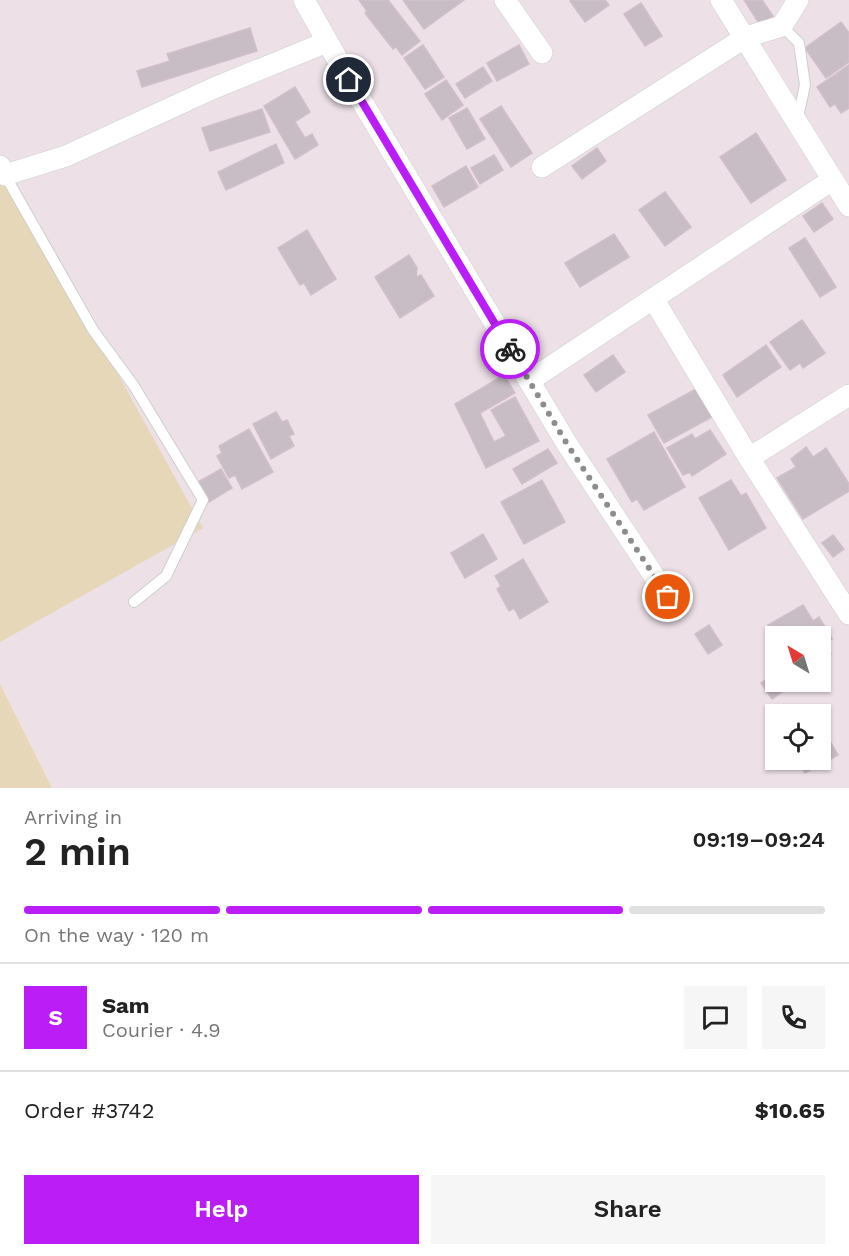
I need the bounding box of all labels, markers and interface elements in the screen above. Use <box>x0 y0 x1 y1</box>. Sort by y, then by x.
pin <box>323 54 374 105</box>
icon: home <box>332 63 365 96</box>
courier <box>480 319 540 379</box>
icon: bike <box>494 333 527 366</box>
pin <box>642 571 693 622</box>
icon: bag <box>651 580 684 613</box>
north arrow <box>765 626 831 692</box>
map controls <box>765 626 831 770</box>
button: locate <box>765 704 831 770</box>
text: Arriving in <box>24 805 122 829</box>
text: 09:19–09:24 <box>692 827 825 852</box>
text: 2 min <box>24 829 131 874</box>
text: On the way · 120 m <box>24 923 209 947</box>
button: chat <box>684 986 747 1049</box>
button: phone <box>762 986 825 1049</box>
text: Sam <box>102 993 150 1018</box>
text: S <box>48 1005 63 1030</box>
text: Courier · 4.9 <box>102 1018 221 1042</box>
text: Order #3742 <box>24 1098 155 1123</box>
text: $10.65 <box>755 1098 825 1123</box>
button: Help <box>24 1175 419 1244</box>
button: Share <box>431 1175 825 1244</box>

